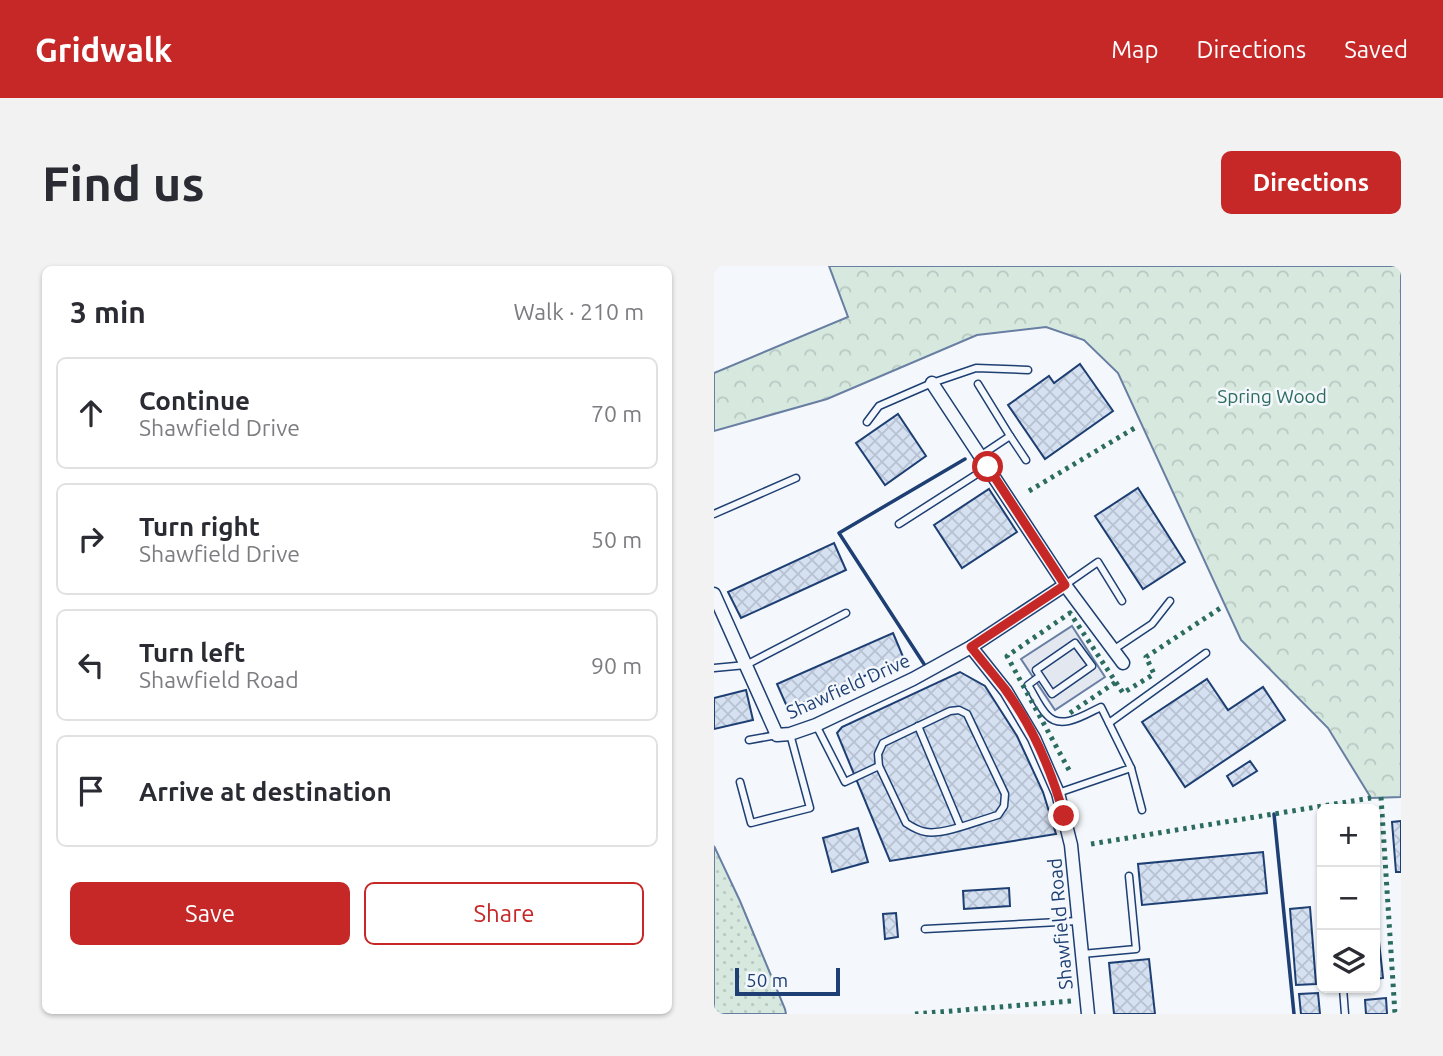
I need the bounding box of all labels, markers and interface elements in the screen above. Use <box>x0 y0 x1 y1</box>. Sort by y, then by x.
text: Gridwalk <box>35 31 172 68</box>
text: Map <box>1111 36 1158 63</box>
text: Directions <box>1196 36 1306 63</box>
text: Saved <box>1344 36 1408 63</box>
button: Directions <box>1221 151 1401 214</box>
text: Find us <box>42 155 205 210</box>
text: 3 min <box>70 295 146 329</box>
text: Walk · 210 m <box>513 299 644 324</box>
park label: Spring Wood <box>1217 385 1327 407</box>
text: Continue <box>139 386 250 415</box>
icon: ahead <box>72 394 110 432</box>
text: 70 m <box>591 401 642 426</box>
text: Shawfield Drive <box>139 415 300 440</box>
route start <box>972 451 1003 482</box>
text: Turn right <box>139 512 260 541</box>
icon: right <box>72 520 110 558</box>
text: 50 m <box>591 527 642 552</box>
text: Shawfield Drive <box>139 541 300 566</box>
text: Turn left <box>139 638 245 667</box>
icon: left <box>72 646 110 684</box>
street label: Shawfield Drive <box>783 649 913 723</box>
text: 90 m <box>591 653 642 678</box>
text: Shawfield Road <box>139 667 299 692</box>
icon: arrive <box>72 772 110 810</box>
text: Arrive at destination <box>139 777 392 806</box>
route end <box>1048 800 1079 831</box>
map controls <box>1317 804 1380 993</box>
button: + <box>1317 804 1380 867</box>
street label: Shawfield Road <box>1043 857 1077 991</box>
button: − <box>1317 867 1380 930</box>
button: Save <box>70 882 350 945</box>
button: Share <box>364 882 644 945</box>
button: layers <box>1317 930 1380 993</box>
scale bar <box>735 965 840 997</box>
text: 50 m <box>746 969 788 991</box>

